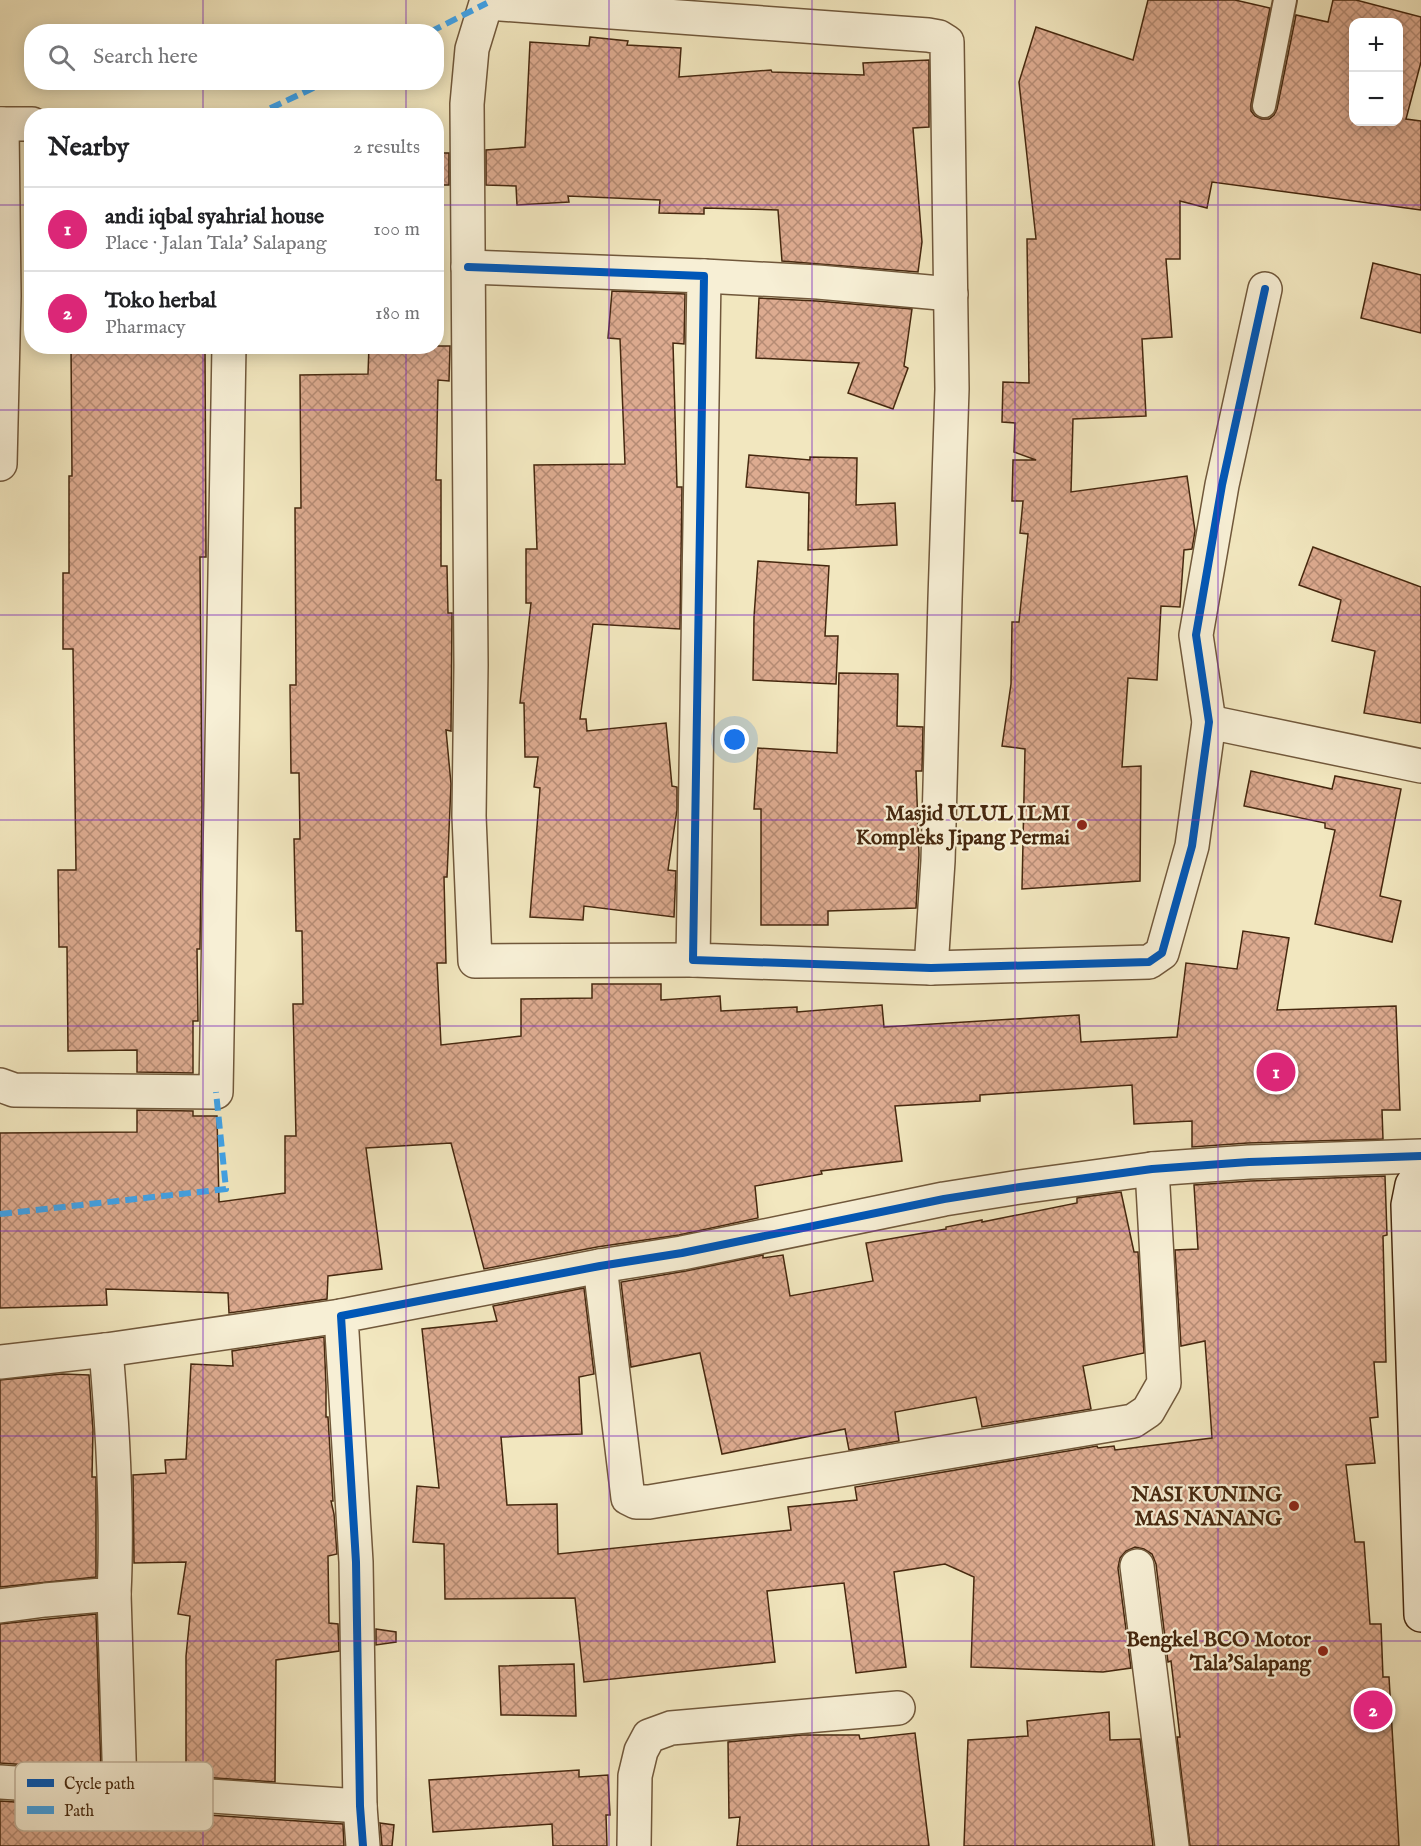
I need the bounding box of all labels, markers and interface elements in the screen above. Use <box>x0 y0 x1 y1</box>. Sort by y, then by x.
map controls <box>1349 18 1403 126</box>
button: + <box>1349 18 1403 72</box>
search box <box>24 24 444 90</box>
icon: search <box>45 41 78 74</box>
text: Search here <box>93 43 198 71</box>
button: − <box>1349 72 1403 126</box>
text: Nearby <box>48 131 129 164</box>
text: 2 results <box>353 135 420 160</box>
text: andi iqbal syahrial house <box>105 203 324 231</box>
text: 1 <box>64 217 71 242</box>
text: 100 m <box>373 217 420 242</box>
text: Place · Jalan Tala' Salapang <box>105 231 327 256</box>
text: Toko herbal <box>105 287 216 315</box>
text: 2 <box>63 301 72 326</box>
text: 180 m <box>375 301 420 326</box>
text: Pharmacy <box>105 315 186 340</box>
your location <box>720 725 749 754</box>
place label: Masjid ULUL ILMI Kompleks Jipang Permai <box>856 801 1070 852</box>
marker: Masjid ULUL ILMI Kompleks Jipang Permai <box>1075 818 1089 832</box>
pin: 1 <box>1256 1050 1296 1094</box>
place label: NASI KUNING MAS NANANG <box>1130 1482 1282 1533</box>
marker: NASI KUNING MAS NANANG <box>1287 1499 1301 1513</box>
place label: Bengkel BCO Motor Tala'Salapang <box>1126 1627 1312 1678</box>
marker: Bengkel BCO Motor Tala'Salapang <box>1316 1644 1330 1658</box>
pin: 2 <box>1354 1688 1392 1732</box>
legend <box>15 1762 213 1831</box>
text: Cycle path <box>64 1775 135 1795</box>
text: Path <box>64 1802 95 1822</box>

